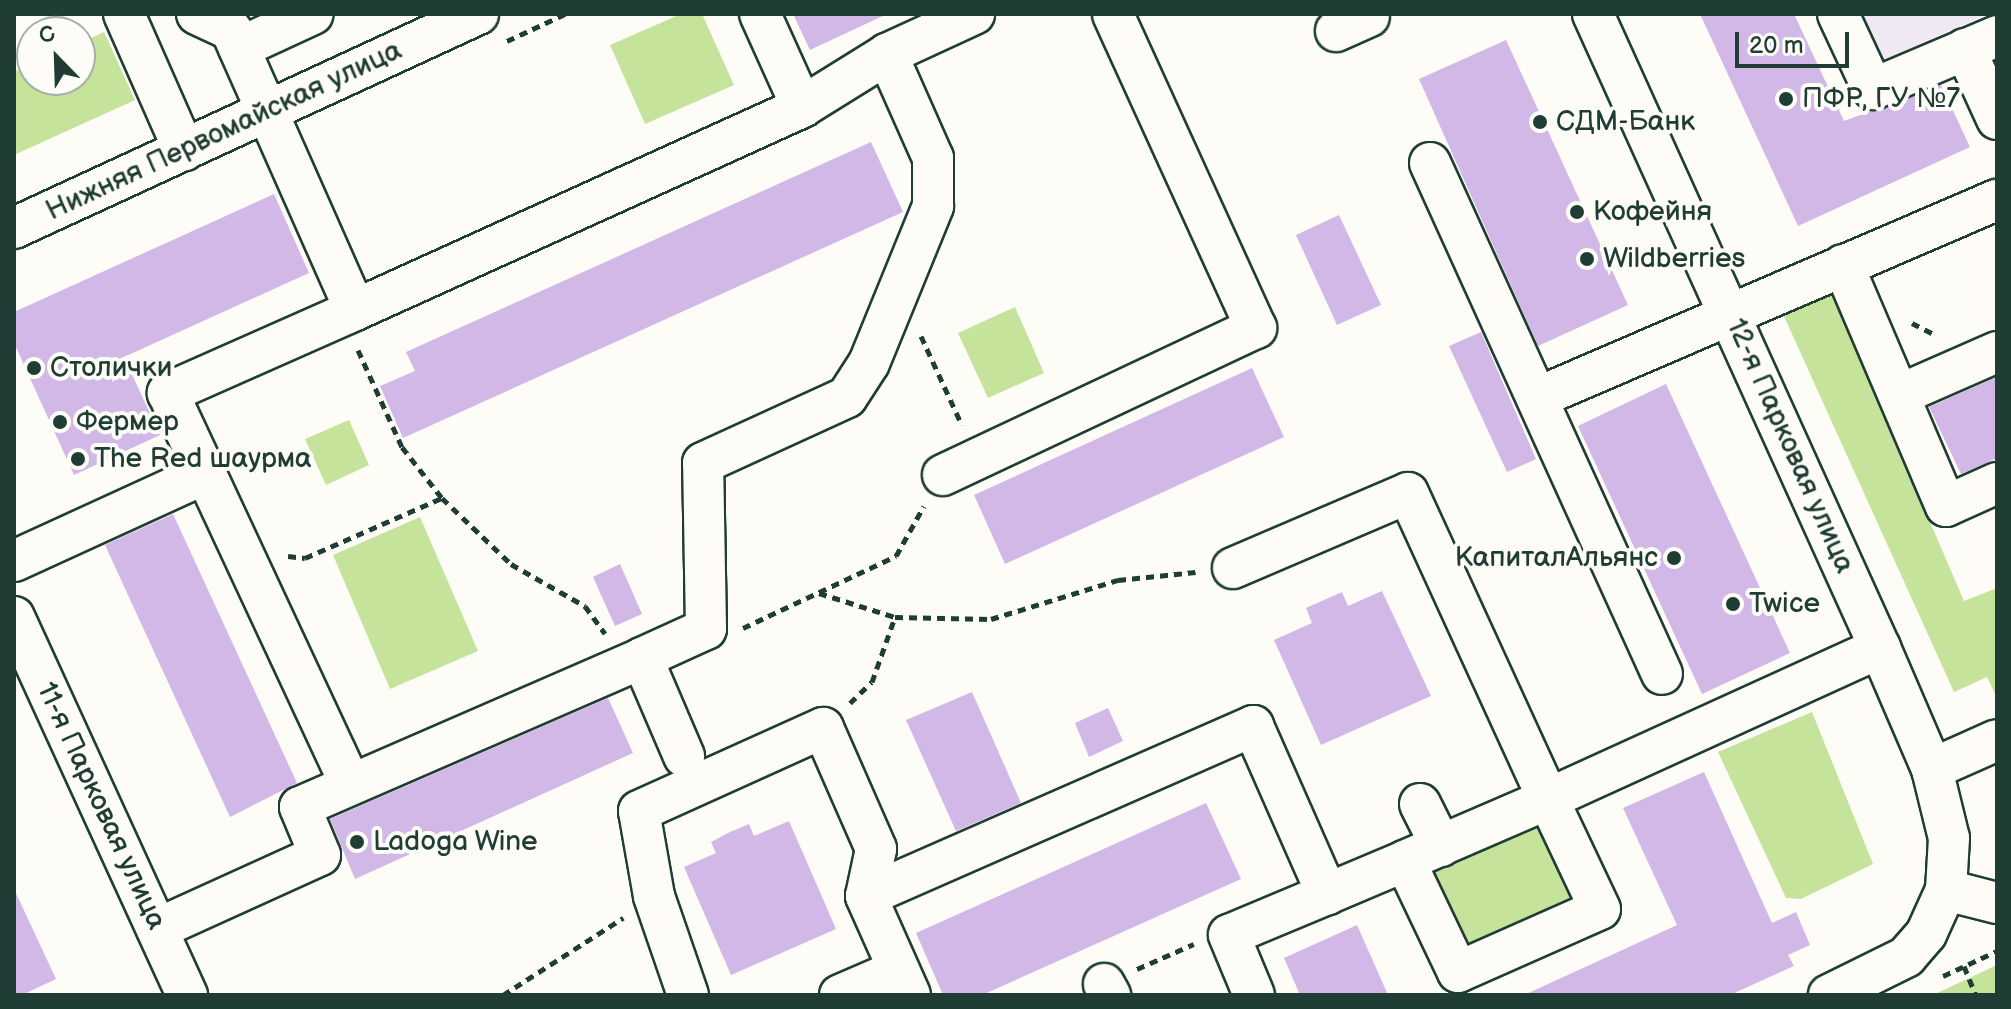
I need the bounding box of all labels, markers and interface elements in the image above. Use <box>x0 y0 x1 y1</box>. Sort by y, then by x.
north arrow <box>16 16 96 96</box>
scale bar <box>1739 16 1853 66</box>
text: С <box>35 20 60 51</box>
text: 20 m <box>1749 31 1804 60</box>
street label: Нижняя Первомайская улица <box>41 34 407 228</box>
place label: ПФР, ГУ №7 <box>1802 82 1960 116</box>
marker: ПФР, ГУ №7 <box>1777 90 1795 108</box>
place label: СДМ-Банк <box>1556 105 1695 139</box>
marker: СДМ-Банк <box>1531 113 1549 131</box>
place label: Кофейня <box>1593 195 1712 229</box>
marker: Кофейня <box>1568 203 1586 221</box>
place label: Wildberries <box>1603 242 1745 276</box>
marker: Wildberries <box>1578 250 1596 268</box>
street label: 12-я Парковая улица <box>1719 314 1861 578</box>
place label: Столички <box>50 351 172 385</box>
marker: Столички <box>25 359 43 377</box>
place label: Фермер <box>76 405 179 439</box>
marker: Фермер <box>51 413 69 431</box>
place label: The Red шаурма <box>94 442 312 476</box>
marker: The Red шаурма <box>69 450 87 468</box>
place label: КапиталАльянс <box>1455 541 1658 575</box>
marker: КапиталАльянс <box>1665 549 1683 567</box>
place label: Twice <box>1749 587 1820 621</box>
marker: Twice <box>1724 595 1742 613</box>
street label: 11-я Парковая улица <box>29 677 173 935</box>
place label: Ladoga Wine <box>373 825 539 859</box>
marker: Ladoga Wine <box>348 833 366 851</box>

